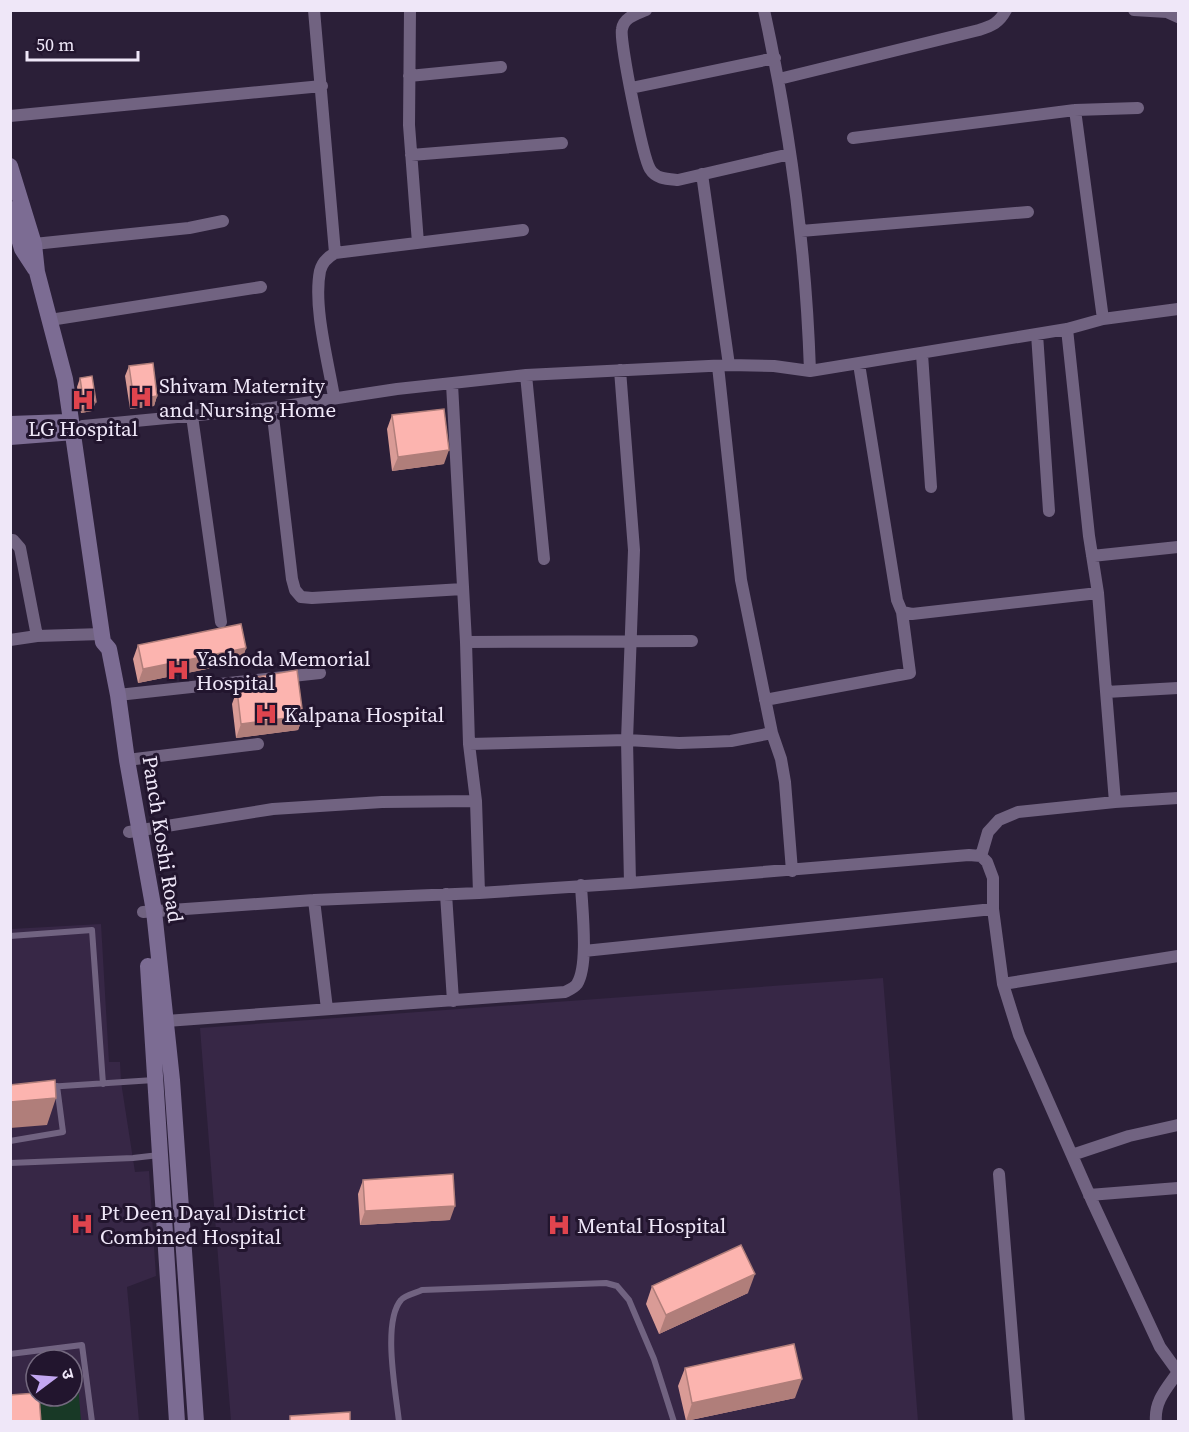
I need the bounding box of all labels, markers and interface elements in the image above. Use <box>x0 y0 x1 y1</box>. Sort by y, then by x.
scale bar <box>27 24 138 62</box>
text: 50 m <box>36 32 74 57</box>
place label: Shivam Maternity and Nursing Home <box>159 371 336 424</box>
hospital icon: Shivam Maternity and Nursing Home <box>128 384 154 410</box>
hospital icon: LG Hospital <box>70 387 96 413</box>
place label: LG Hospital <box>28 414 138 443</box>
place label: Yashoda Memorial Hospital <box>196 644 370 697</box>
hospital icon: Yashoda Memorial Hospital <box>165 657 191 683</box>
place label: Kalpana Hospital <box>284 700 444 729</box>
hospital icon: Kalpana Hospital <box>253 701 279 727</box>
street label: Panch Koshi Road <box>135 753 191 925</box>
place label: Pt Deen Dayal District Combined Hospital <box>100 1198 306 1251</box>
hospital icon: Pt Deen Dayal District Combined Hospital <box>69 1211 95 1237</box>
place label: Mental Hospital <box>577 1211 726 1240</box>
hospital icon: Mental Hospital <box>546 1212 572 1238</box>
north arrow <box>24 1348 84 1408</box>
text: उ <box>57 1366 80 1382</box>

